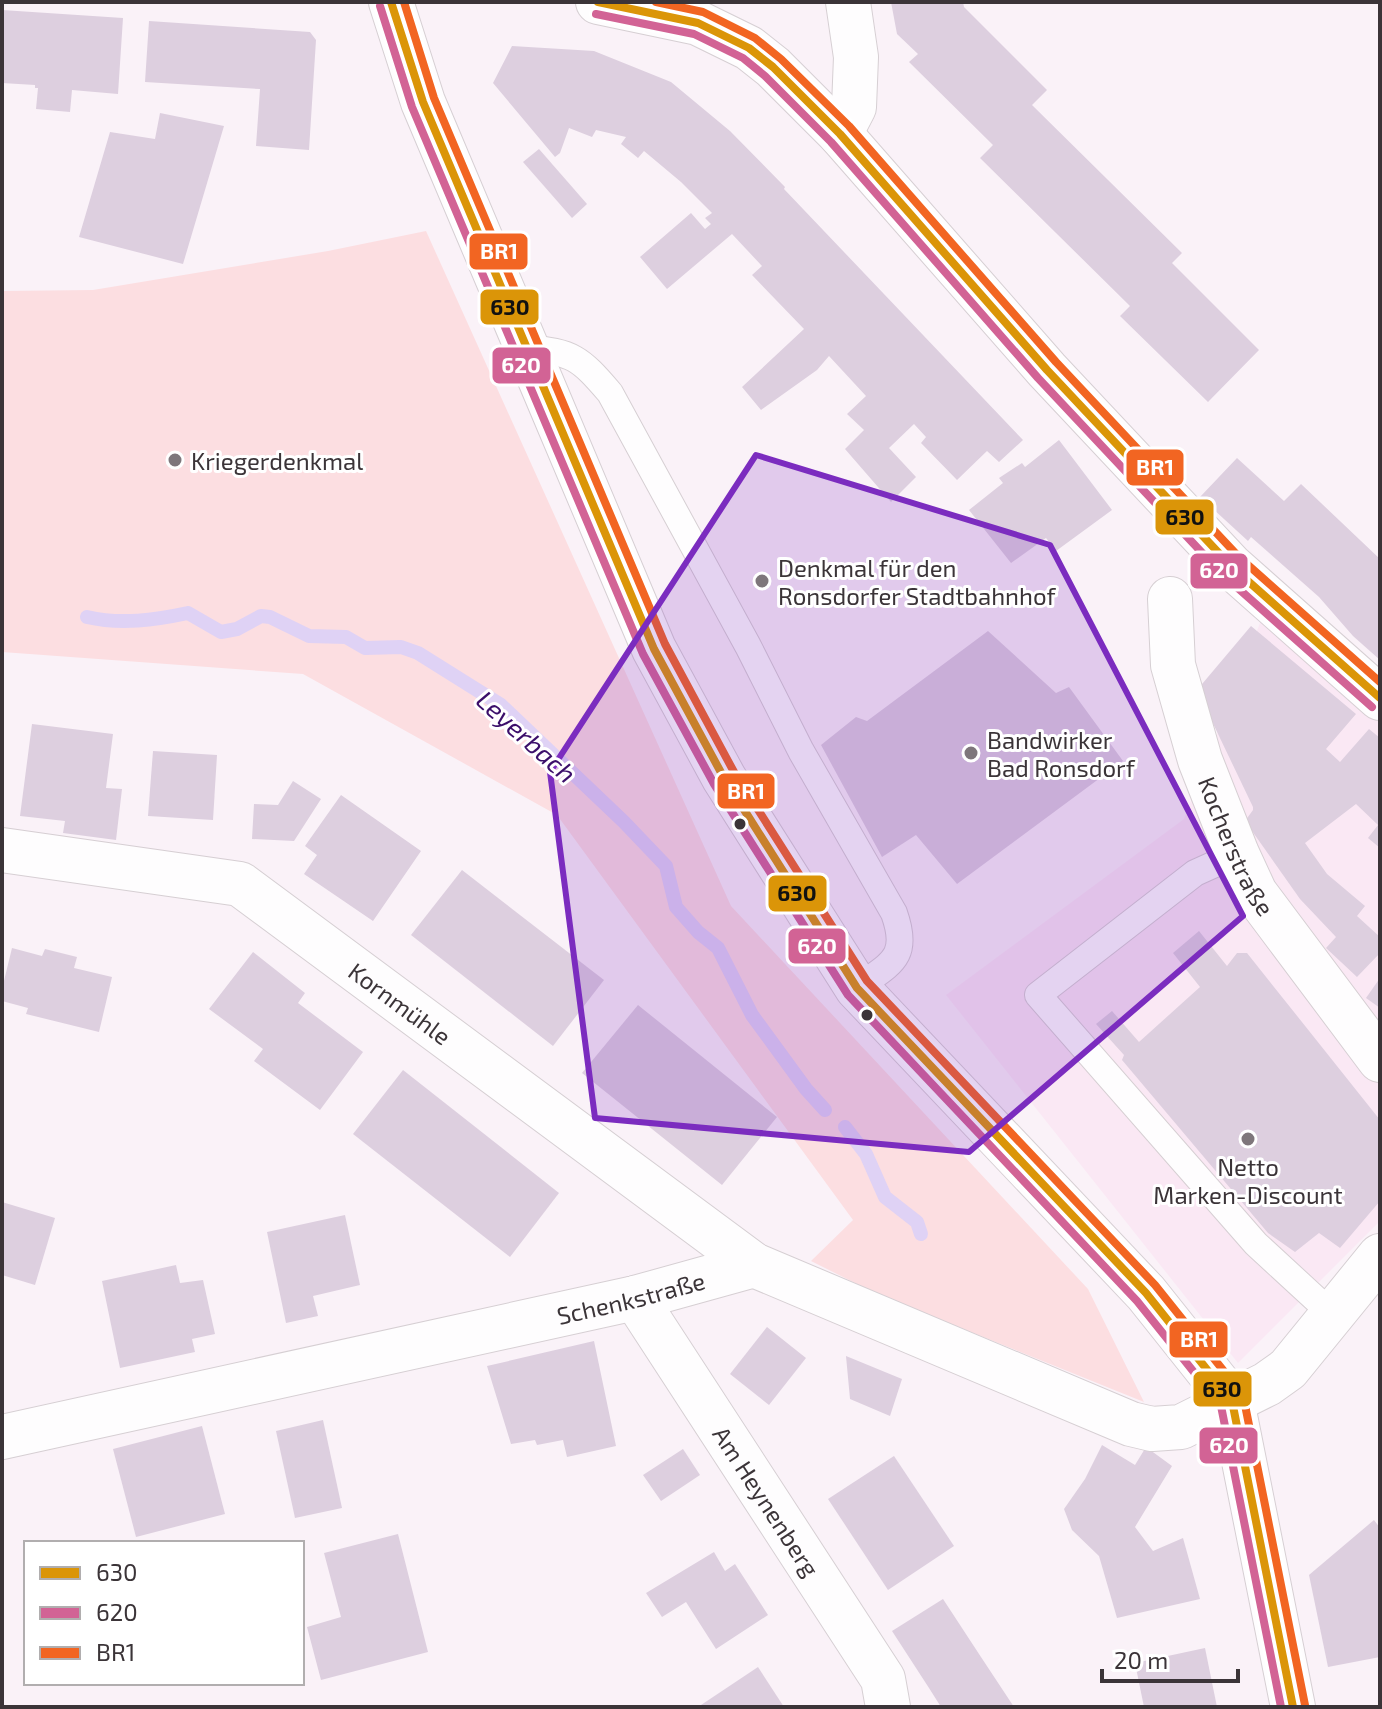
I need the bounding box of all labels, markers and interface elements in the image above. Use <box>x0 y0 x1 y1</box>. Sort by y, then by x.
line badge: BR1 <box>468 232 529 271</box>
text: BR1 <box>480 237 518 263</box>
line badge: 630 <box>479 288 540 326</box>
text: 630 <box>490 293 530 319</box>
line badge: 620 <box>491 346 552 385</box>
text: 620 <box>501 351 541 377</box>
place label: Kriegerdenkmal <box>191 446 363 475</box>
line badge: BR1 <box>1125 448 1185 487</box>
marker: Kriegerdenkmal <box>166 451 184 469</box>
text: BR1 <box>1136 453 1174 479</box>
line badge: 630 <box>1154 498 1215 536</box>
text: 630 <box>1165 503 1205 529</box>
line badge: 620 <box>1189 552 1249 590</box>
place label: Denkmal für den Ronsdorfer Stadtbahnhof <box>778 553 1057 610</box>
text: 620 <box>1199 556 1239 582</box>
marker: Denkmal für den Ronsdorfer Stadtbahnhof <box>753 572 771 590</box>
water label: Leyerbach <box>470 683 583 789</box>
place label: Bandwirker Bad Ronsdorf <box>987 725 1136 782</box>
marker: Bandwirker Bad Ronsdorf <box>962 744 980 762</box>
line badge: BR1 <box>716 772 776 810</box>
street label: Kocherstraße <box>1193 772 1281 921</box>
text: BR1 <box>727 777 765 803</box>
unlabelled marker <box>732 816 748 832</box>
line badge: 630 <box>767 874 828 913</box>
text: 630 <box>777 879 817 905</box>
line badge: 620 <box>787 927 847 965</box>
text: 620 <box>797 932 837 958</box>
street label: Kornmühle <box>344 956 457 1050</box>
unlabelled marker <box>859 1007 875 1023</box>
marker: Netto Marken-Discount <box>1239 1130 1257 1148</box>
place label: Netto Marken-Discount <box>1153 1152 1343 1209</box>
street label: Schenkstraße <box>554 1265 708 1329</box>
line badge: BR1 <box>1168 1320 1229 1359</box>
text: BR1 <box>1180 1325 1218 1351</box>
line badge: 630 <box>1192 1370 1253 1408</box>
text: 630 <box>1202 1375 1242 1401</box>
street label: Am Heynenberg <box>708 1420 826 1581</box>
line badge: 620 <box>1198 1426 1259 1465</box>
text: 620 <box>1209 1431 1249 1457</box>
legend <box>24 1541 304 1685</box>
text: 630 <box>96 1557 138 1586</box>
text: 620 <box>96 1597 138 1626</box>
scale bar <box>1102 1633 1238 1683</box>
text: BR1 <box>96 1637 135 1666</box>
text: 20 m <box>1114 1645 1168 1674</box>

